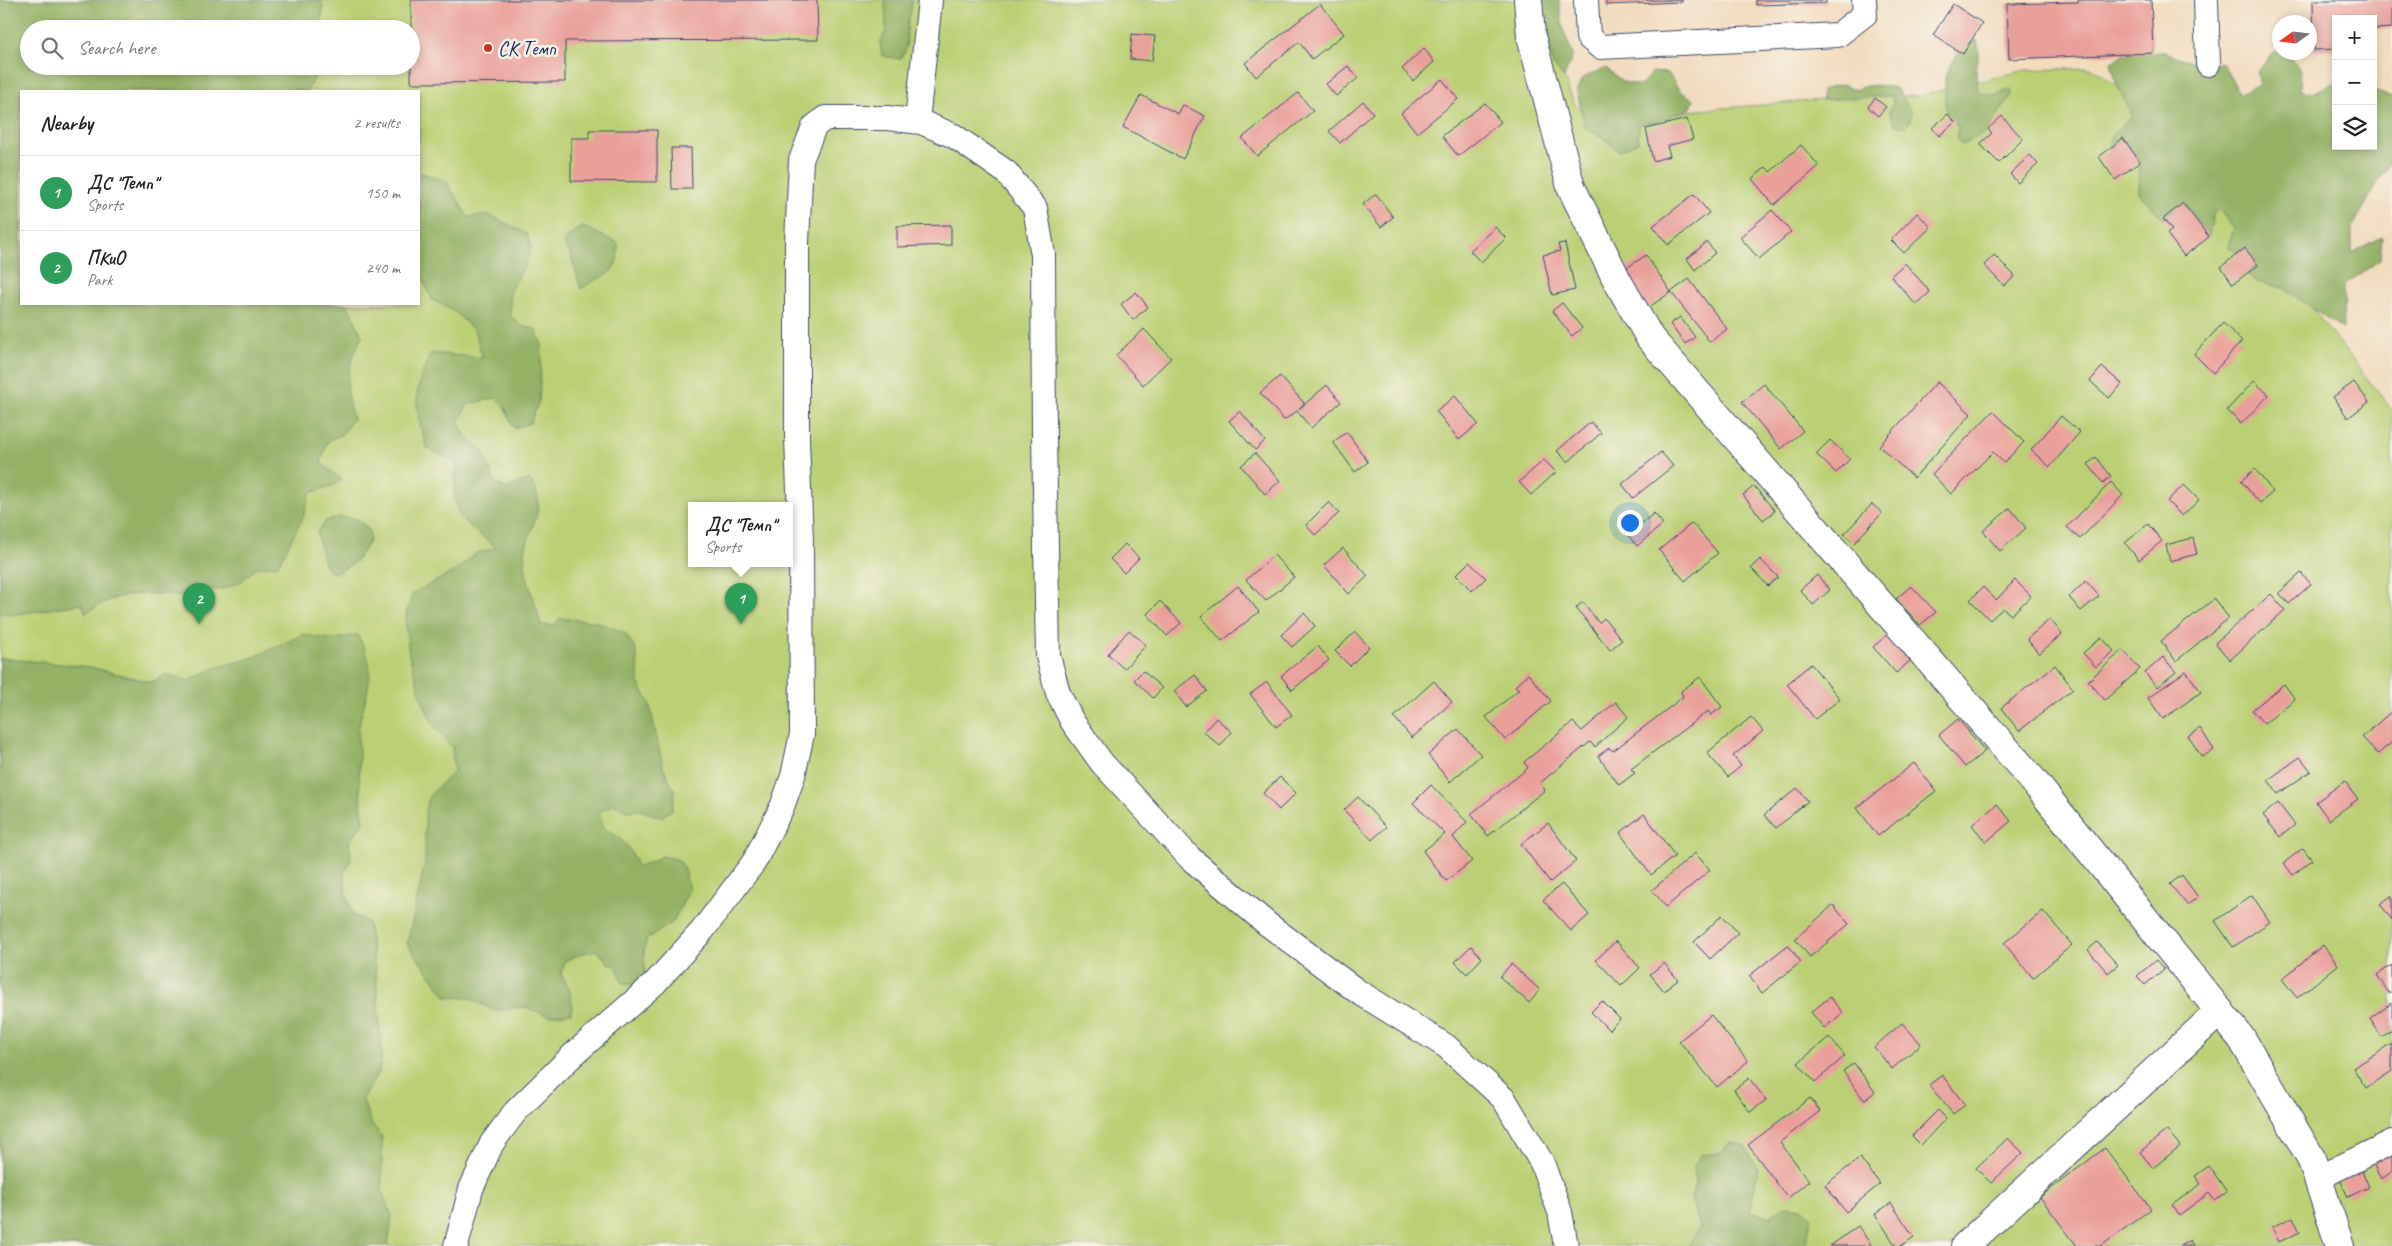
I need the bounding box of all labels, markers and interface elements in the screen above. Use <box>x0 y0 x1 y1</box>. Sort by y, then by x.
north arrow <box>2272 15 2317 60</box>
map controls <box>2332 15 2377 150</box>
button: + <box>2332 15 2377 60</box>
search box <box>20 20 420 75</box>
icon: search <box>38 34 66 62</box>
text: Search here <box>78 36 155 60</box>
place label: СК Темп <box>498 36 557 61</box>
marker: СК Темп <box>482 42 494 54</box>
button: − <box>2332 60 2377 105</box>
button: layers <box>2332 105 2377 150</box>
text: Nearby <box>40 110 93 136</box>
text: 2 results <box>353 113 400 133</box>
text: ДС "Темп" <box>87 171 158 195</box>
text: 1 <box>52 183 60 203</box>
text: 150 m <box>366 183 400 203</box>
text: Sports <box>87 195 123 215</box>
text: ПКиО <box>87 246 124 270</box>
text: 2 <box>52 258 60 278</box>
text: 240 m <box>366 258 400 278</box>
text: Park <box>87 270 112 290</box>
popup <box>688 502 793 567</box>
your location <box>1617 510 1643 536</box>
text: ДС "Темп" <box>705 513 776 537</box>
text: Sports <box>705 537 741 557</box>
pin: 2 <box>183 583 215 624</box>
pin: 1 <box>725 583 757 624</box>

